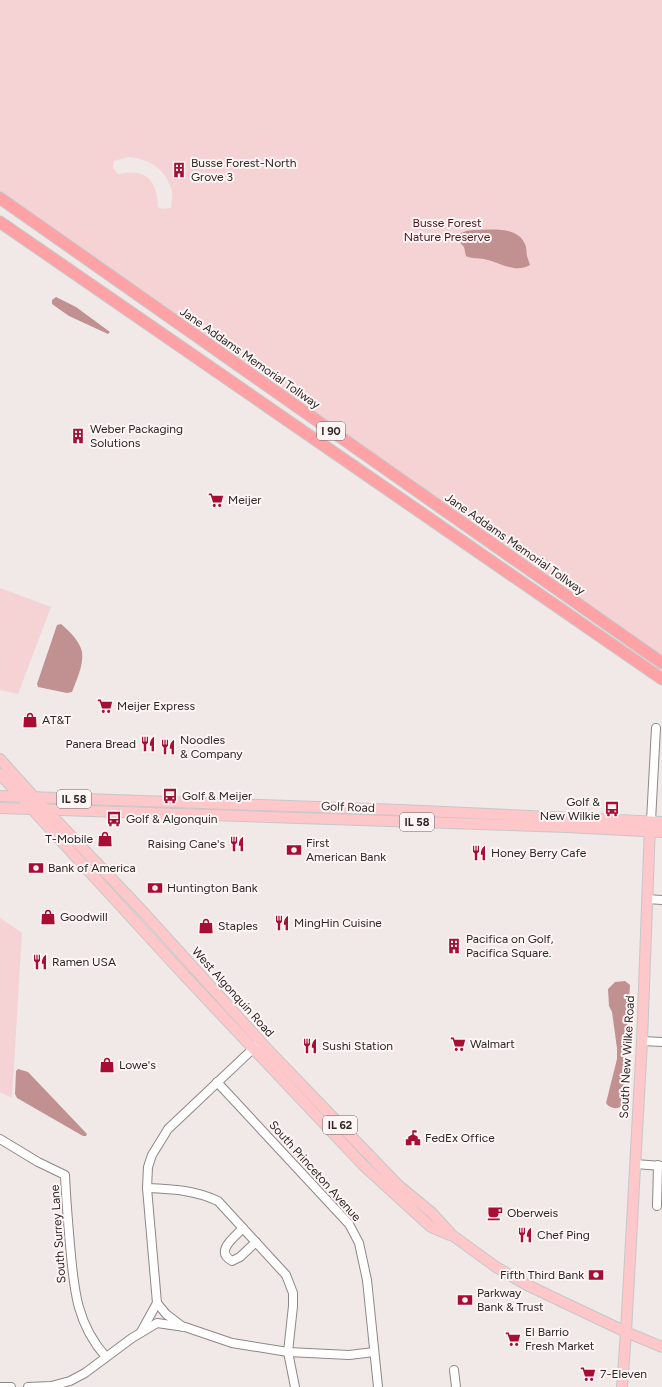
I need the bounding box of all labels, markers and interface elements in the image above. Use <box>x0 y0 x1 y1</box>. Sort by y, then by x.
place label: Busse Forest-North Grove 3 <box>191 156 297 184</box>
building icon: Busse Forest-North Grove 3 <box>170 161 188 179</box>
park label: Busse Forest Nature Preserve <box>404 216 491 244</box>
street label: Jane Addams Memorial Tollway <box>177 304 323 412</box>
place label: Weber Packaging Solutions <box>90 422 183 450</box>
road number: I 90 <box>317 422 345 440</box>
building icon: Weber Packaging Solutions <box>69 427 87 445</box>
street label: Jane Addams Memorial Tollway <box>442 490 588 598</box>
supermarket icon: Meijer <box>207 491 225 509</box>
place label: Meijer <box>228 493 261 507</box>
supermarket icon: Meijer Express <box>96 697 114 715</box>
place label: Meijer Express <box>117 699 195 713</box>
shop icon: AT&T <box>21 711 39 729</box>
place label: AT&T <box>42 713 71 727</box>
place label: Noodles & Company <box>180 733 243 761</box>
restaurant icon: Panera Bread <box>139 735 157 753</box>
place label: Panera Bread <box>66 737 136 751</box>
restaurant icon: Noodles & Company <box>159 738 177 756</box>
bus stop icon: Golf & Meijer <box>161 787 179 805</box>
place label: Golf & Meijer <box>182 789 252 803</box>
road number: IL 58 <box>57 790 91 808</box>
place label: Golf & New Wilkie <box>540 795 600 823</box>
street label: Golf Road <box>321 799 375 815</box>
bus stop icon: Golf & New Wilkie <box>603 800 621 818</box>
bus stop icon: Golf & Algonquin <box>105 810 123 828</box>
place label: Golf & Algonquin <box>126 812 218 826</box>
road number: IL 58 <box>400 813 434 831</box>
shop icon: T-Mobile <box>96 830 114 848</box>
place label: T-Mobile <box>45 832 93 846</box>
restaurant icon: Raising Cane's <box>228 835 246 853</box>
place label: First American Bank <box>306 836 386 864</box>
place label: Raising Cane's <box>147 837 225 851</box>
bank icon: First American Bank <box>285 841 303 859</box>
restaurant icon: Honey Berry Cafe <box>470 844 488 862</box>
place label: Honey Berry Cafe <box>491 846 587 860</box>
bank icon: Bank of America <box>27 859 45 877</box>
place label: Bank of America <box>48 861 136 875</box>
bank icon: Huntington Bank <box>146 879 164 897</box>
place label: Huntington Bank <box>167 881 258 895</box>
shop icon: Goodwill <box>39 908 57 926</box>
place label: Goodwill <box>60 910 108 924</box>
restaurant icon: MingHin Cuisine <box>273 914 291 932</box>
place label: MingHin Cuisine <box>294 916 382 930</box>
shop icon: Staples <box>197 917 215 935</box>
place label: Staples <box>218 919 258 933</box>
place label: Pacifica on Golf, Pacifica Square. <box>466 932 554 960</box>
building icon: Pacifica on Golf, Pacifica Square. <box>445 937 463 955</box>
street label: West Algonquin Road <box>189 944 277 1040</box>
restaurant icon: Ramen USA <box>31 953 49 971</box>
place label: Ramen USA <box>52 955 116 969</box>
street label: South New Wilke Road <box>617 995 637 1119</box>
supermarket icon: Walmart <box>449 1035 467 1053</box>
restaurant icon: Sushi Station <box>301 1037 319 1055</box>
place label: Walmart <box>470 1037 515 1051</box>
place label: Sushi Station <box>322 1039 393 1053</box>
shop icon: Lowe's <box>98 1056 116 1074</box>
place label: Lowe's <box>119 1058 156 1072</box>
road number: IL 62 <box>323 1116 357 1134</box>
street label: South Princeton Avenue <box>266 1118 364 1224</box>
public building icon: FedEx Office <box>404 1129 422 1147</box>
place label: FedEx Office <box>425 1131 495 1145</box>
street label: South Surrey Lane <box>48 1184 68 1284</box>
cafe icon: Oberweis <box>486 1204 504 1222</box>
place label: Oberweis <box>507 1206 559 1220</box>
restaurant icon: Chef Ping <box>516 1226 534 1244</box>
place label: Chef Ping <box>537 1228 590 1242</box>
bank icon: Fifth Third Bank <box>587 1266 605 1284</box>
place label: Fifth Third Bank <box>500 1268 584 1282</box>
place label: Parkway Bank & Trust <box>477 1286 544 1314</box>
bank icon: Parkway Bank & Trust <box>456 1291 474 1309</box>
place label: El Barrio Fresh Market <box>525 1325 595 1353</box>
supermarket icon: El Barrio Fresh Market <box>504 1330 522 1348</box>
supermarket icon: 7-Eleven <box>579 1365 597 1383</box>
place label: 7-Eleven <box>600 1367 647 1381</box>

